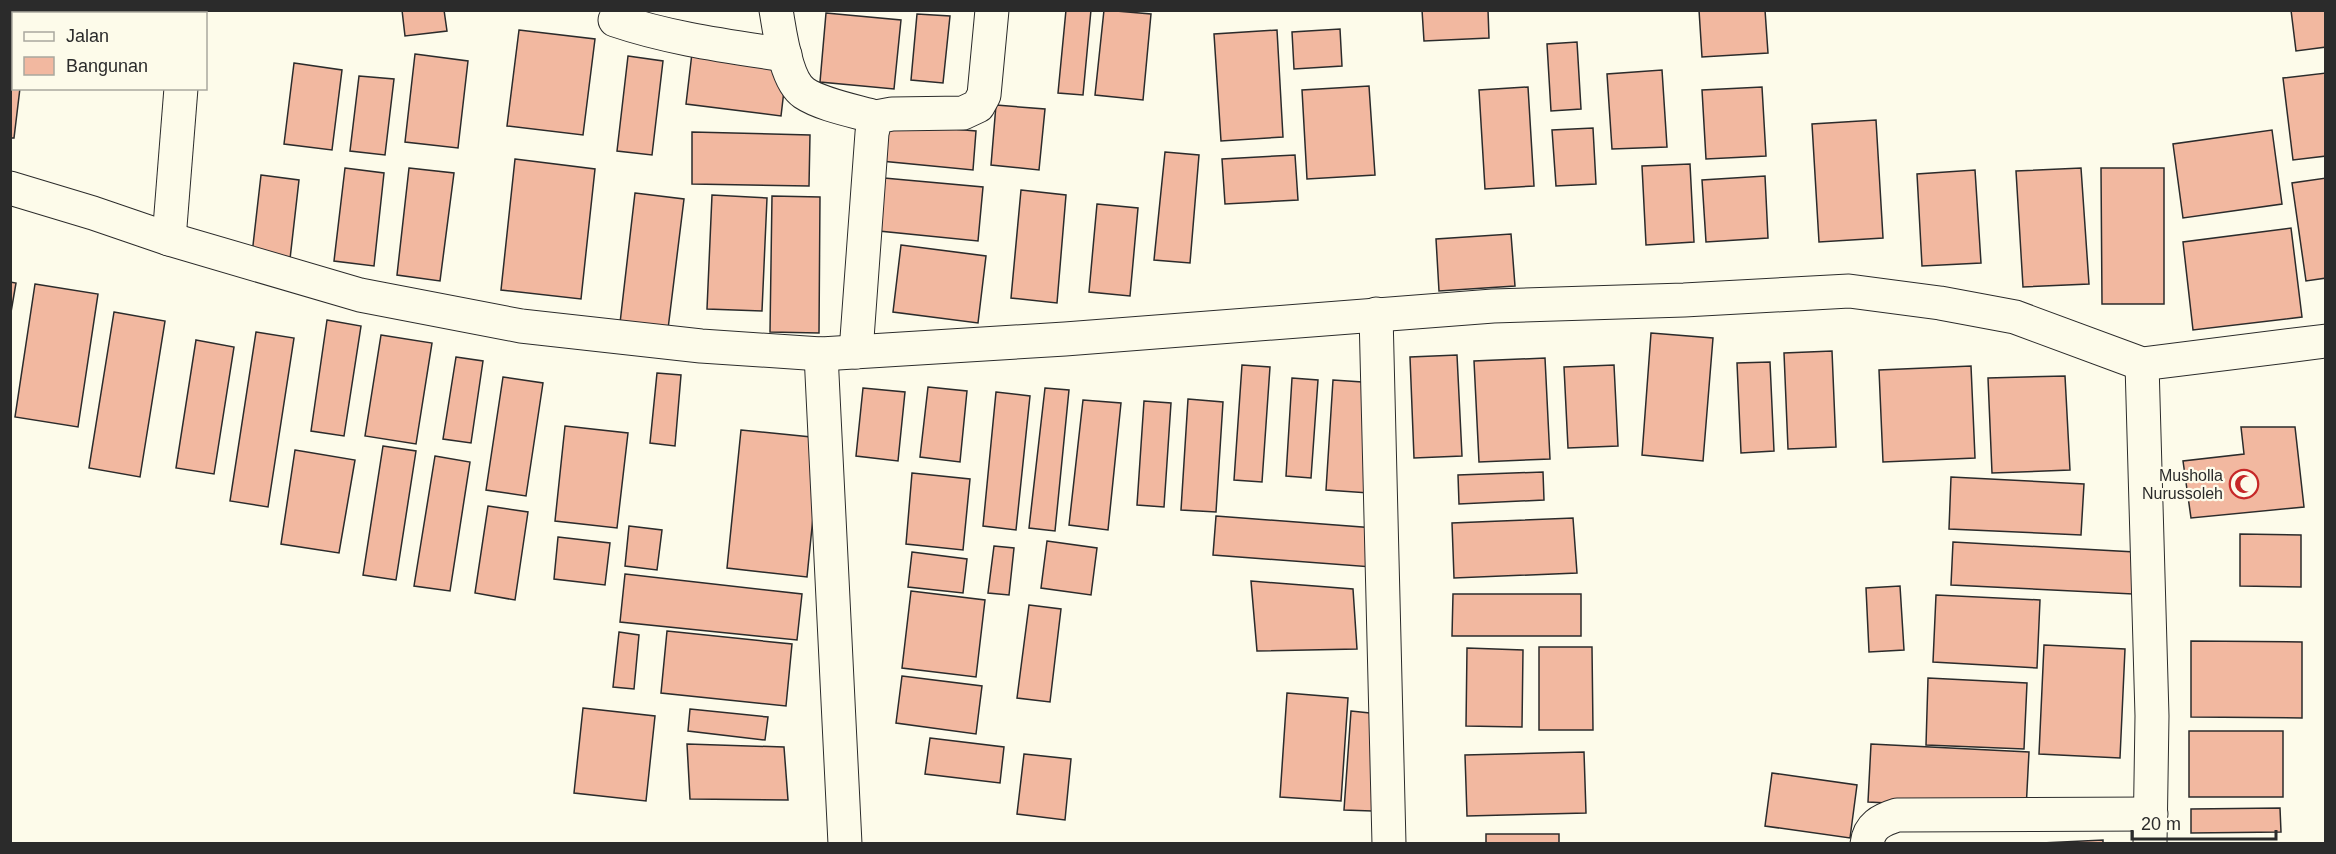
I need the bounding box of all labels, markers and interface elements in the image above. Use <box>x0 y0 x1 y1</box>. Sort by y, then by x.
legend <box>12 12 207 90</box>
text: Jalan <box>66 26 109 46</box>
text: Bangunan <box>66 56 148 76</box>
place label: Musholla Nurussoleh <box>2142 467 2223 502</box>
mosque icon: Musholla Nurussoleh <box>2228 468 2260 500</box>
scale bar <box>2132 803 2276 841</box>
text: 20 m <box>2141 814 2181 834</box>

